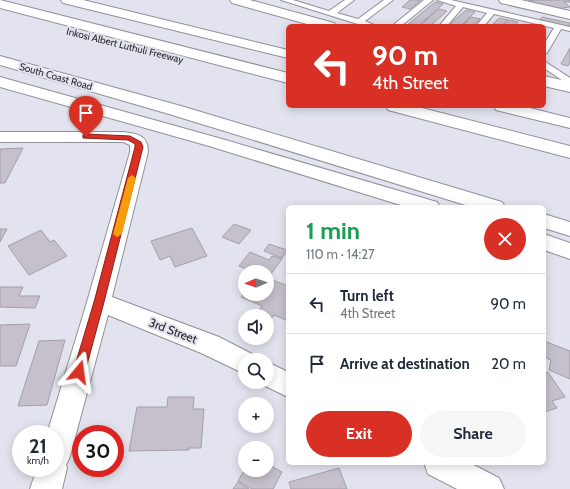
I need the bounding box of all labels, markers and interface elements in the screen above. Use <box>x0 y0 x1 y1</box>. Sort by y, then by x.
street label: Inkosi Albert Luthuli Freeway <box>65 25 185 66</box>
text: 90 m <box>372 38 438 72</box>
icon: left <box>306 40 358 92</box>
street label: South Coast Road <box>18 60 94 93</box>
text: 4th Street <box>372 72 449 94</box>
pin <box>69 96 103 137</box>
icon: arrive <box>75 102 97 124</box>
text: 1 min <box>306 216 360 245</box>
button: close <box>484 218 526 260</box>
text: 110 m · 14:27 <box>306 246 375 262</box>
north arrow <box>238 265 274 301</box>
map controls <box>238 265 274 477</box>
text: Turn left <box>340 287 394 305</box>
icon: left <box>306 293 328 315</box>
text: 90 m <box>490 295 526 313</box>
text: 4th Street <box>340 305 395 321</box>
button: sound <box>238 309 274 345</box>
street label: 3rd Street <box>147 315 199 347</box>
position arrow <box>58 351 100 393</box>
button: search <box>238 353 274 389</box>
icon: arrive <box>306 353 328 375</box>
text: Arrive at destination <box>340 355 470 373</box>
text: 20 m <box>491 355 526 373</box>
button: + <box>238 397 274 433</box>
button: Exit <box>306 411 412 457</box>
button: Share <box>420 411 526 457</box>
speed limit sign: 30 <box>72 425 124 477</box>
text: 21 <box>29 434 47 458</box>
button: − <box>238 441 274 477</box>
text: km/h <box>27 454 49 467</box>

